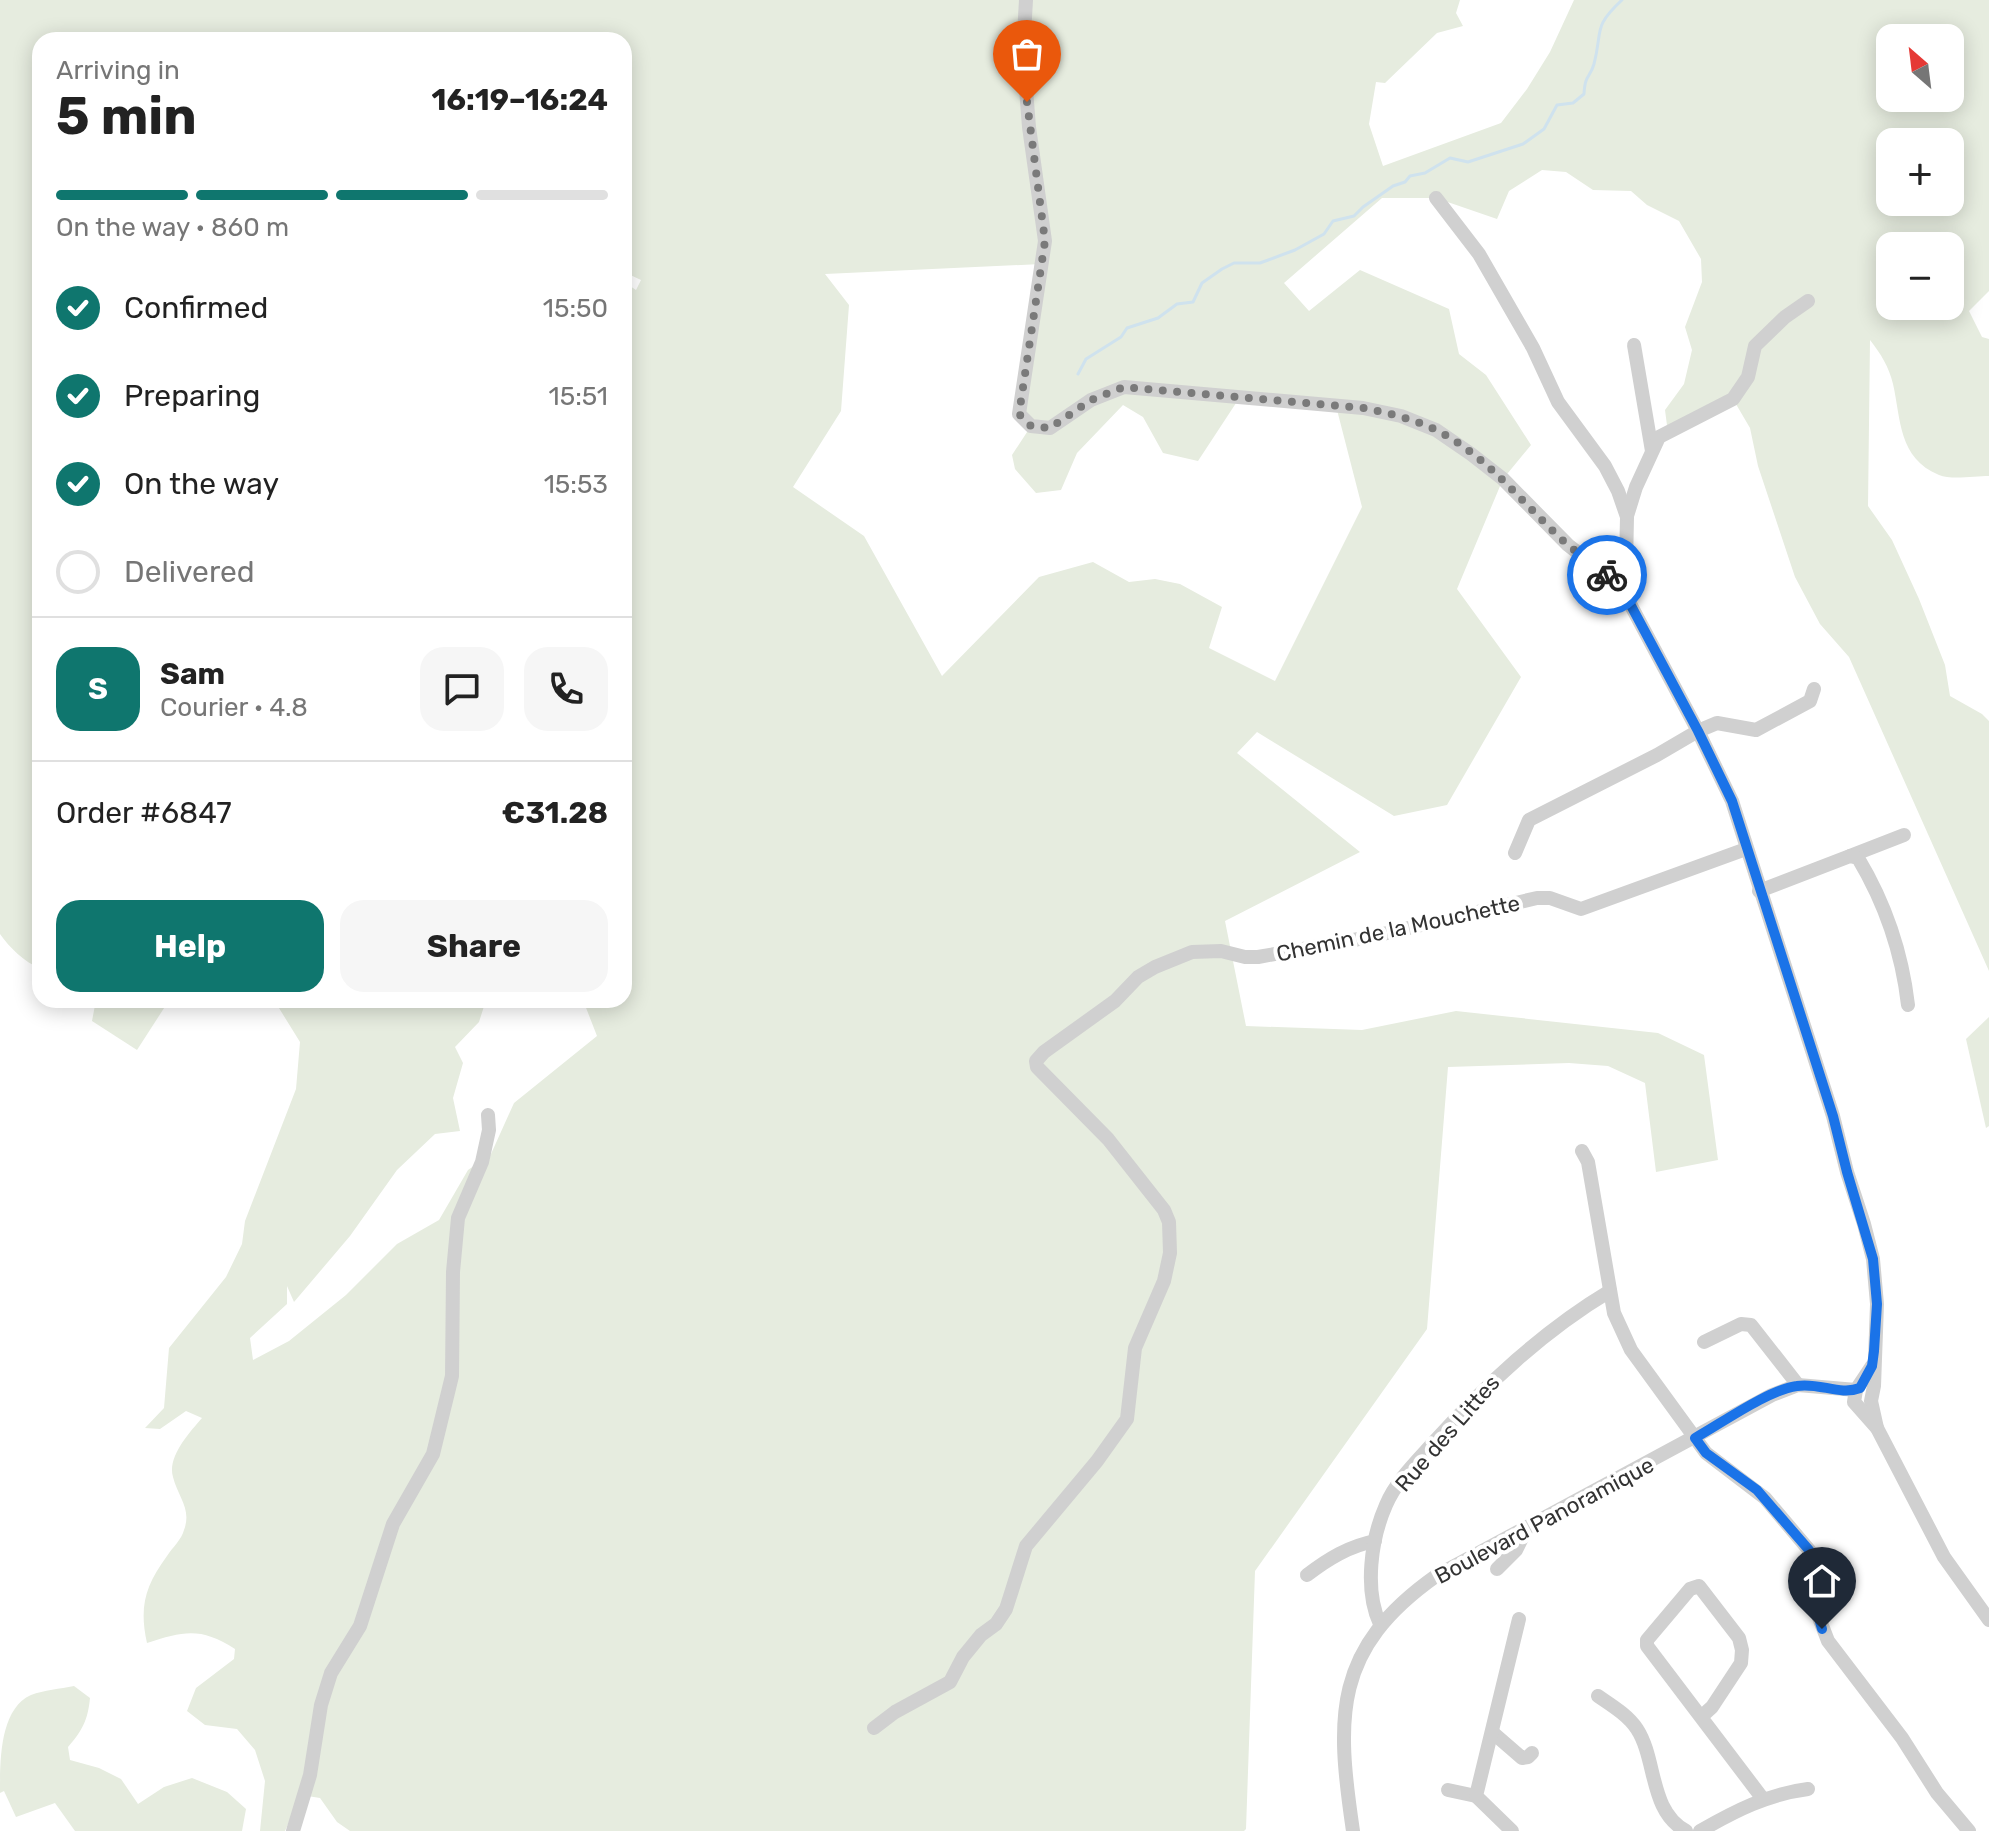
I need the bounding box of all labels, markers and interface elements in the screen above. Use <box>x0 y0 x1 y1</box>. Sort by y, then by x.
pin <box>993 20 1061 102</box>
north arrow <box>1876 24 1964 112</box>
map controls <box>1876 24 1964 320</box>
icon: bag <box>1005 32 1049 76</box>
text: Arriving in <box>56 55 180 86</box>
text: 16:19–16:24 <box>432 82 608 118</box>
text: 5 min <box>56 85 197 147</box>
button: + <box>1876 128 1964 216</box>
text: On the way · 860 m <box>56 212 289 243</box>
button: − <box>1876 232 1964 320</box>
icon: check <box>56 286 100 330</box>
text: Confirmed <box>124 290 268 326</box>
text: 15:50 <box>543 293 608 324</box>
icon: check <box>56 374 100 418</box>
text: Preparing <box>124 378 260 414</box>
text: 15:51 <box>549 381 608 412</box>
icon: check <box>56 462 100 506</box>
text: On the way <box>124 466 279 502</box>
text: 15:53 <box>544 469 608 500</box>
courier <box>1567 535 1647 615</box>
icon: bike <box>1585 553 1629 597</box>
text: Delivered <box>124 554 255 590</box>
button: chat <box>420 647 504 731</box>
button: phone <box>524 647 608 731</box>
text: Sam <box>160 656 225 692</box>
text: S <box>88 671 108 707</box>
text: Courier · 4.8 <box>160 692 308 723</box>
text: Order #6847 <box>56 795 232 831</box>
text: €31.28 <box>502 795 608 831</box>
street label: Chemin de la Mouchette <box>1274 889 1522 968</box>
button: Help <box>56 900 324 992</box>
button: Share <box>340 900 608 992</box>
street label: Rue des Littes <box>1389 1369 1505 1497</box>
street label: Boulevard Panoramique <box>1430 1451 1658 1590</box>
pin <box>1788 1547 1856 1629</box>
icon: home <box>1800 1559 1844 1603</box>

